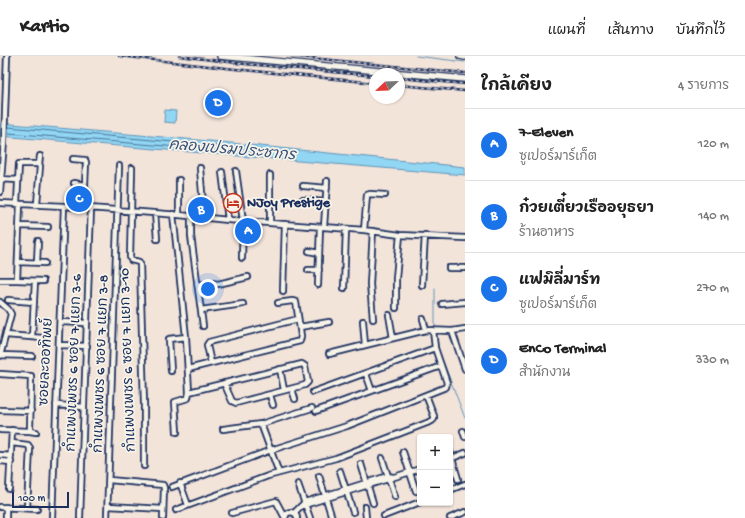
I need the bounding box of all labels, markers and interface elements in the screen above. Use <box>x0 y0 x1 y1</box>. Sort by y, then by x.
text: Kartio <box>20 16 69 39</box>
text: แผนที่ <box>548 23 585 40</box>
text: เส้นทาง <box>607 23 654 40</box>
text: บันทึกไว้ <box>676 23 725 40</box>
north arrow <box>369 68 405 104</box>
text: ใกล้เคียง <box>481 77 552 97</box>
text: 4 รายการ <box>678 79 729 94</box>
pin: D <box>205 88 231 118</box>
text: 7-Eleven <box>519 124 573 142</box>
water label: คลองเปรมประชากร <box>168 135 298 166</box>
text: A <box>490 137 498 152</box>
text: 120 m <box>698 137 729 152</box>
text: ซูเปอร์มาร์เก็ต <box>519 150 597 165</box>
pin: C <box>66 184 92 214</box>
hotel icon: NJoy Prestige <box>222 192 244 214</box>
pin: B <box>188 195 214 225</box>
place label: NJoy Prestige <box>247 195 331 212</box>
text: ก๋วยเตี๋ยวเรืออยุธยา <box>519 200 654 218</box>
text: B <box>491 209 497 224</box>
text: 140 m <box>698 209 729 224</box>
pin: A <box>235 216 261 246</box>
text: ร้านอาหาร <box>519 226 575 241</box>
street label: กำแพงเพชร 6 ซอย 7 แยก 3-10 <box>115 268 141 452</box>
text: แฟมิลี่มาร์ท <box>519 272 600 290</box>
street label: กำแพงเพชร 6 ซอย 7 แยก 3-6 <box>61 273 87 452</box>
street label: กำแพงเพชร 6 ซอย 7 แยก 3-8 <box>88 274 114 453</box>
your location <box>198 279 218 299</box>
text: C <box>490 281 498 296</box>
text: 270 m <box>696 281 729 296</box>
text: ซูเปอร์มาร์เก็ต <box>519 298 597 313</box>
street label: ซอยละออทิพย์ <box>33 317 58 407</box>
text: EnCo Terminal <box>519 340 606 358</box>
text: D <box>490 353 498 368</box>
text: 330 m <box>696 353 729 368</box>
text: สำนักงาน <box>519 366 570 381</box>
map controls <box>417 434 453 506</box>
button: + <box>417 434 453 470</box>
button: − <box>417 470 453 506</box>
scale bar <box>12 490 69 509</box>
text: 100 m <box>18 493 45 505</box>

